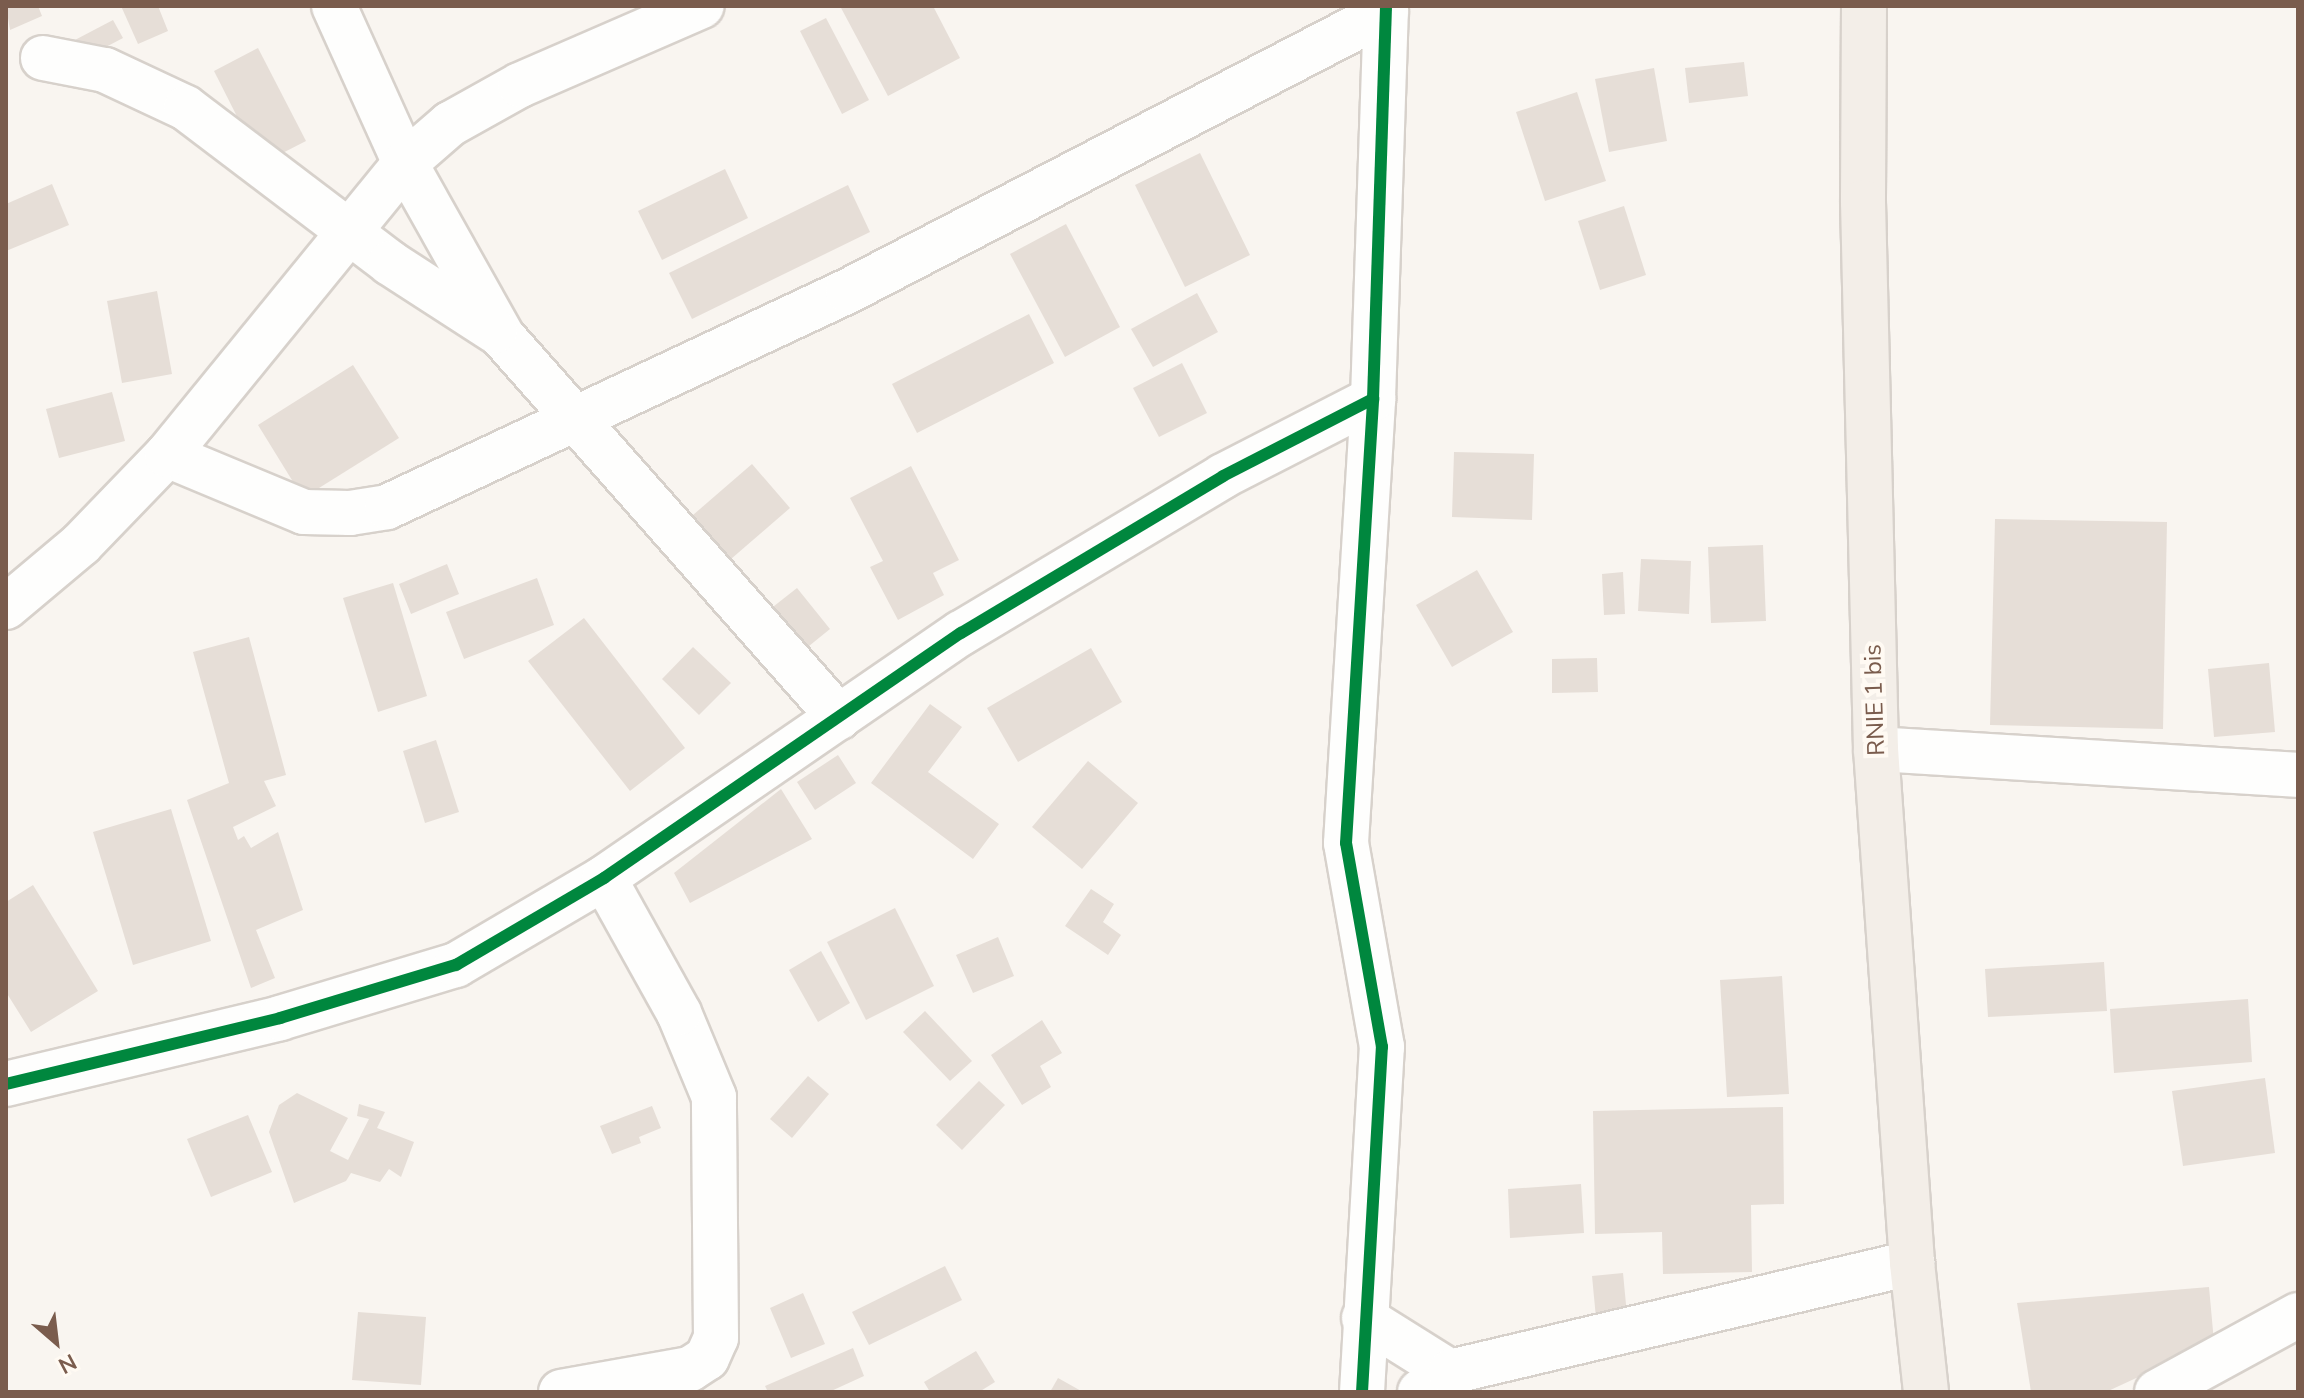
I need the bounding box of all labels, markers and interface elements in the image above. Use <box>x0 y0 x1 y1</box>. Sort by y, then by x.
street label: RNIE 1 bis <box>1859 644 1891 756</box>
north arrow <box>16 1302 96 1382</box>
text: N <box>53 1346 82 1380</box>

